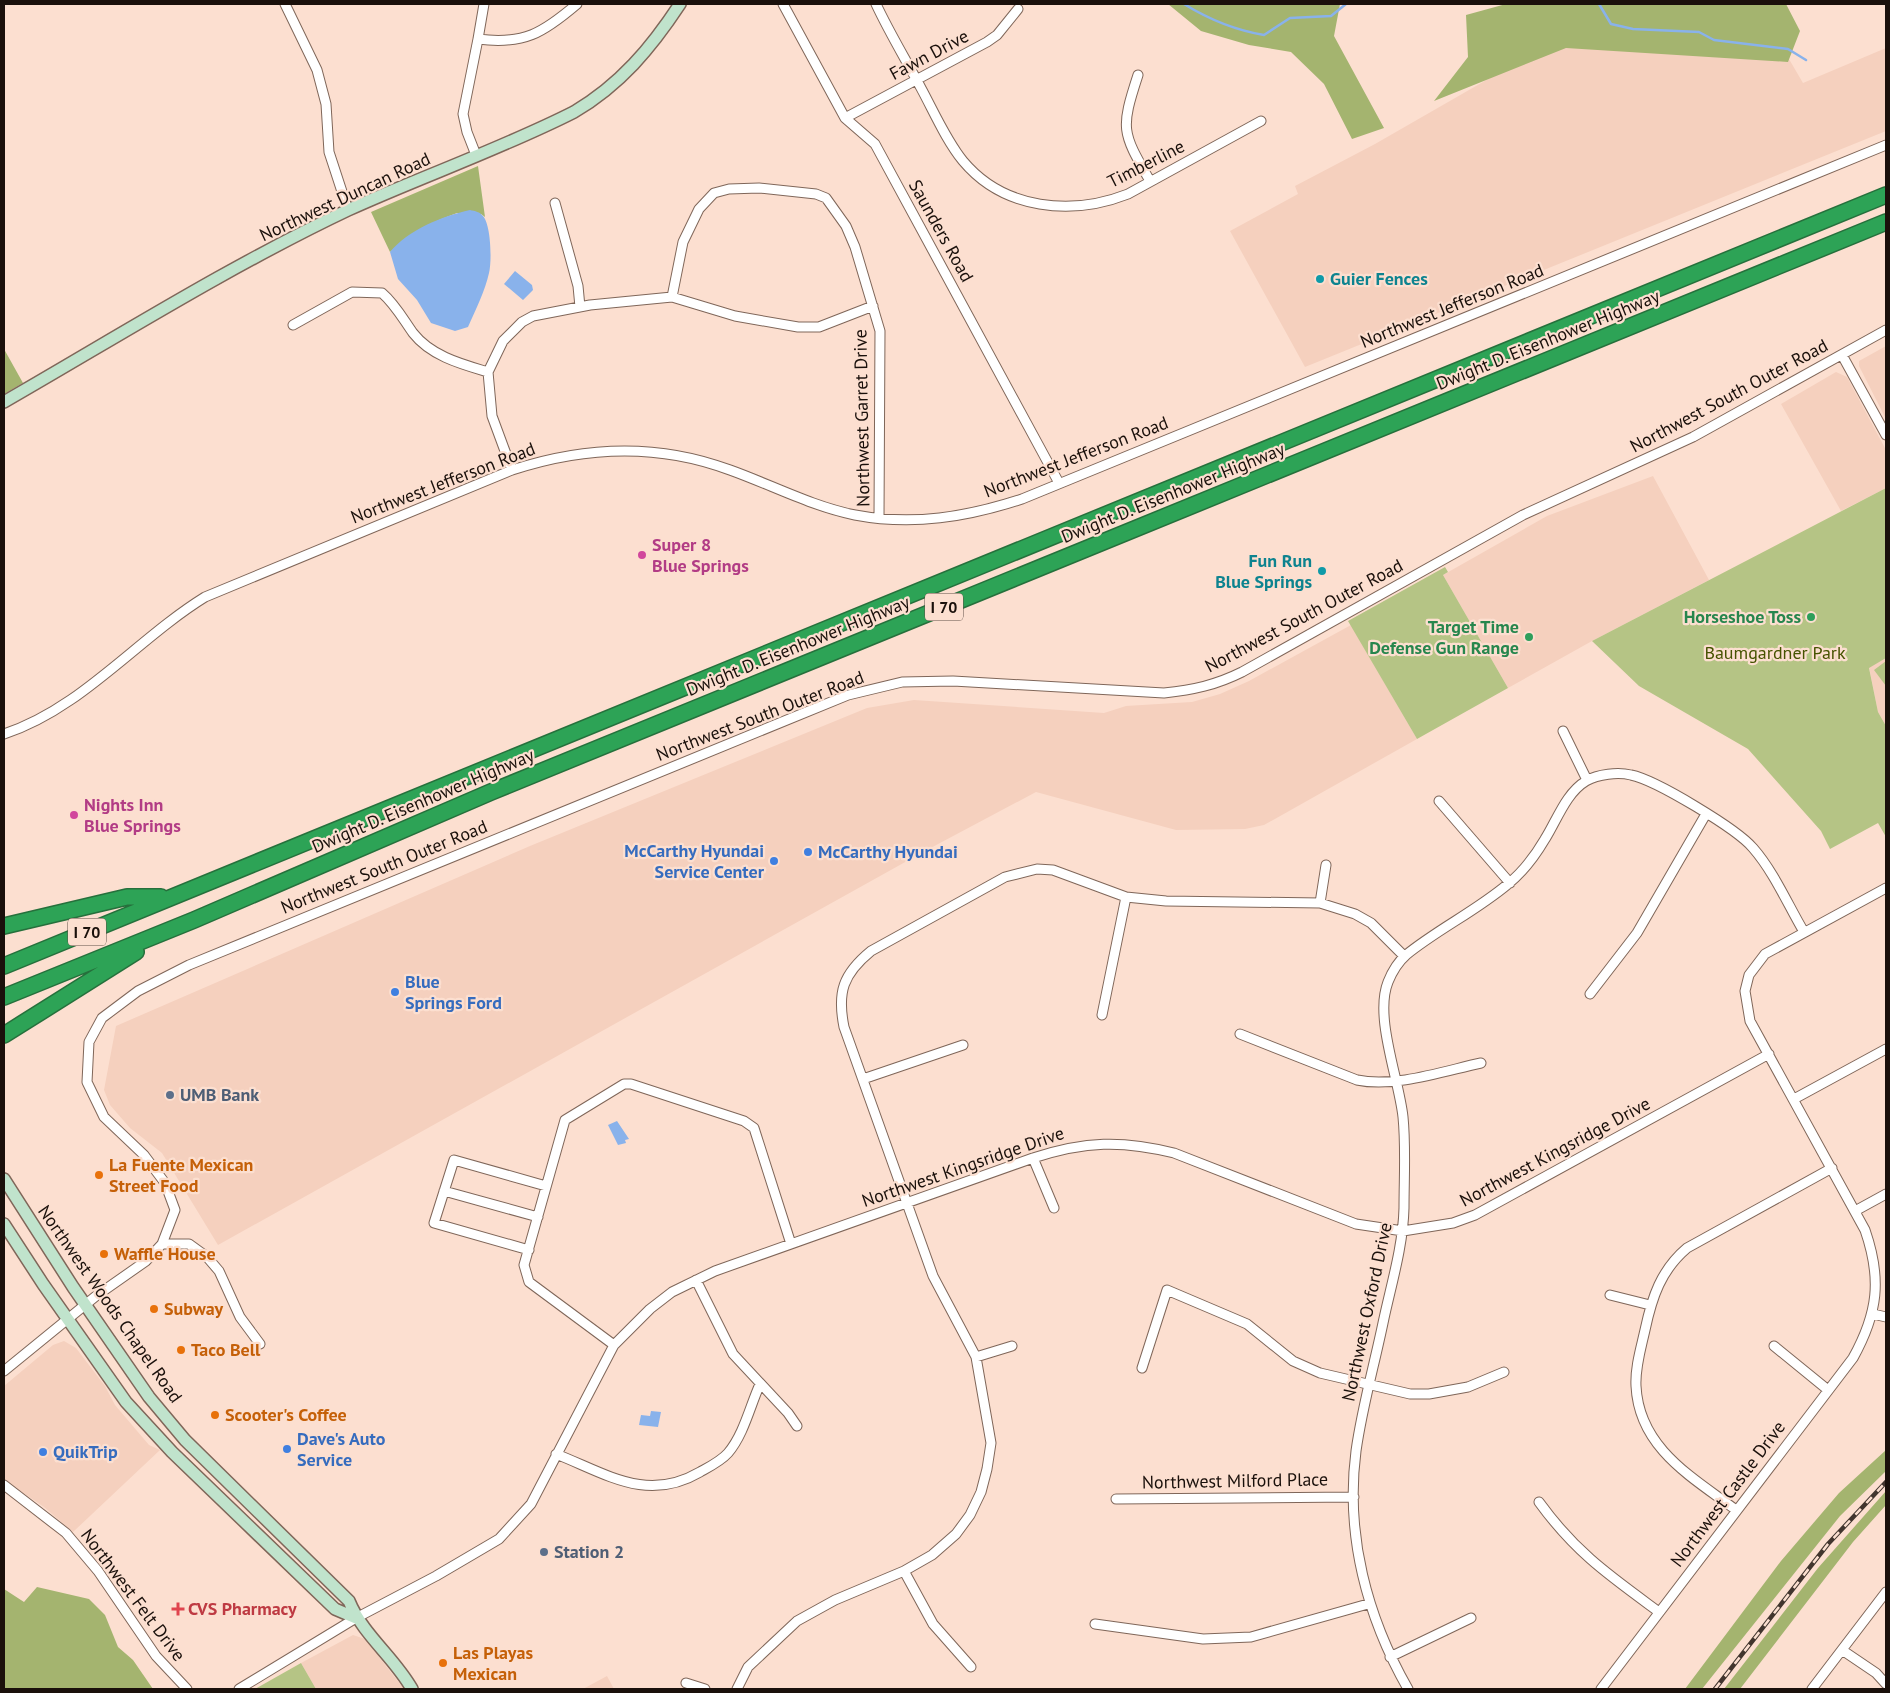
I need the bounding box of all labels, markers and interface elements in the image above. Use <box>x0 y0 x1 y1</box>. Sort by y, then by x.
street label: Fawn Drive <box>885 24 972 85</box>
street label: Timberline <box>1103 134 1188 193</box>
street label: Northwest Duncan Road <box>256 147 434 246</box>
street label: Saunders Road <box>904 176 979 286</box>
street label: Northwest Jefferson Road <box>1357 258 1547 353</box>
place label: Guier Fences <box>1330 267 1428 290</box>
marker: Guier Fences <box>1314 273 1326 285</box>
street label: Dwight D. Eisenhower Highway <box>1433 284 1664 395</box>
street label: Northwest Garret Drive <box>848 329 875 507</box>
street label: Northwest South Outer Road <box>1626 334 1832 458</box>
street label: Northwest Jefferson Road <box>980 411 1171 502</box>
street label: Northwest Jefferson Road <box>347 437 538 528</box>
street label: Dwight D. Eisenhower Highway <box>1058 437 1289 548</box>
place label: Super 8 Blue Springs <box>652 533 749 577</box>
marker: Super 8 Blue Springs <box>636 549 648 561</box>
place label: Fun Run Blue Springs <box>1215 549 1312 593</box>
street label: Northwest South Outer Road <box>1201 554 1407 678</box>
marker: Fun Run Blue Springs <box>1316 565 1328 577</box>
street label: Dwight D. Eisenhower Highway <box>683 590 914 701</box>
road number: I 70 <box>925 594 963 620</box>
place label: Horseshoe Toss <box>1684 605 1801 628</box>
marker: Horseshoe Toss <box>1805 611 1817 623</box>
place label: Target Time Defense Gun Range <box>1369 615 1519 659</box>
marker: Target Time Defense Gun Range <box>1523 631 1535 643</box>
park label: Baumgardner Park <box>1704 641 1846 664</box>
street label: Northwest South Outer Road <box>653 665 867 766</box>
street label: Dwight D. Eisenhower Highway <box>308 743 538 858</box>
place label: Nights Inn Blue Springs <box>84 793 181 837</box>
marker: Nights Inn Blue Springs <box>68 809 80 821</box>
street label: Northwest South Outer Road <box>277 815 490 919</box>
place label: McCarthy Hyundai Service Center <box>624 839 765 883</box>
place label: McCarthy Hyundai <box>818 840 958 863</box>
marker: McCarthy Hyundai <box>802 846 814 858</box>
marker: McCarthy Hyundai Service Center <box>768 855 780 867</box>
road number: I 70 <box>68 919 106 946</box>
place label: Blue Springs Ford <box>405 970 502 1014</box>
marker: Blue Springs Ford <box>389 986 401 998</box>
place label: UMB Bank <box>180 1083 259 1106</box>
marker: UMB Bank <box>164 1089 176 1101</box>
street label: Northwest Kingsridge Drive <box>1456 1092 1654 1212</box>
street label: Northwest Kingsridge Drive <box>859 1121 1067 1212</box>
place label: La Fuente Mexican Street Food <box>109 1153 253 1197</box>
marker: La Fuente Mexican Street Food <box>93 1169 105 1181</box>
street label: Northwest Woods Chapel Road <box>33 1200 188 1407</box>
street label: Northwest Oxford Drive <box>1336 1220 1397 1403</box>
place label: Waffle House <box>114 1242 216 1265</box>
marker: Waffle House <box>98 1248 110 1260</box>
place label: Subway <box>164 1297 224 1320</box>
marker: Subway <box>148 1303 160 1315</box>
place label: Taco Bell <box>191 1338 261 1361</box>
marker: Taco Bell <box>175 1344 187 1356</box>
place label: Scooter's Coffee <box>225 1403 347 1426</box>
marker: Scooter's Coffee <box>209 1409 221 1421</box>
street label: Northwest Castle Drive <box>1665 1416 1790 1571</box>
place label: Dave's Auto Service <box>297 1427 386 1471</box>
place label: QuikTrip <box>53 1440 118 1463</box>
marker: Dave's Auto Service <box>281 1443 293 1455</box>
marker: QuikTrip <box>37 1446 49 1458</box>
street label: Northwest Milford Place <box>1142 1467 1328 1494</box>
street label: Northwest Felt Drive <box>76 1524 191 1666</box>
place label: Station 2 <box>554 1540 624 1563</box>
marker: Station 2 <box>538 1546 550 1558</box>
place label: CVS Pharmacy <box>188 1597 297 1620</box>
marker: CVS Pharmacy <box>172 1603 184 1615</box>
place label: Las Playas Mexican <box>453 1641 533 1685</box>
marker: Las Playas Mexican <box>437 1657 449 1669</box>

